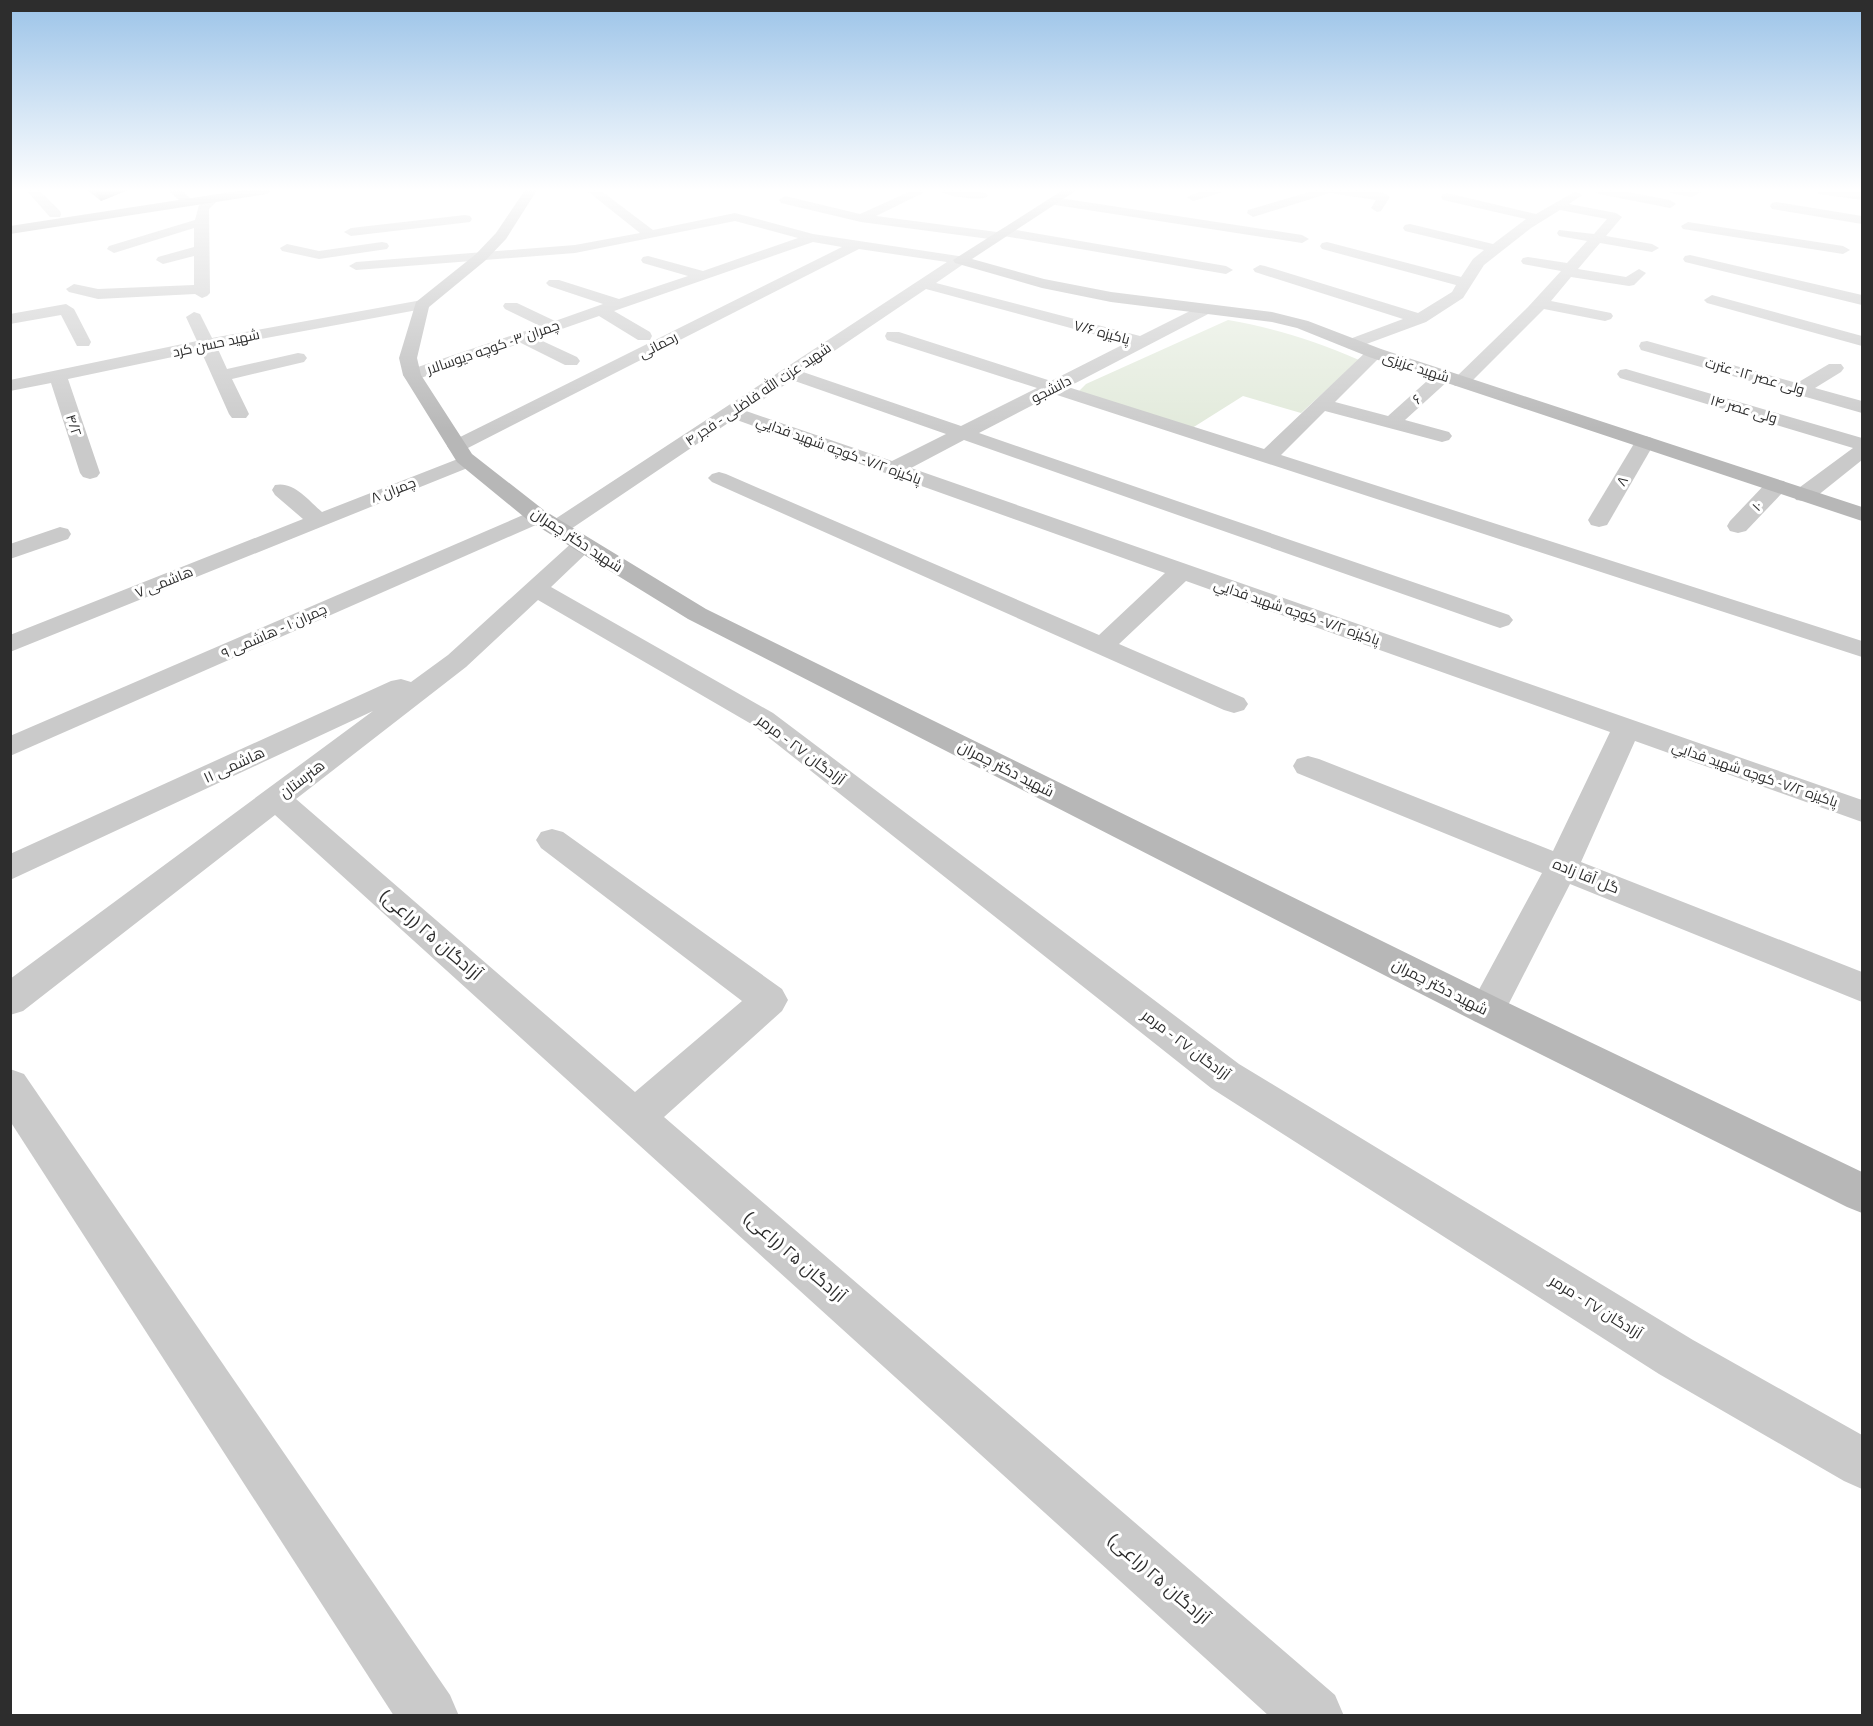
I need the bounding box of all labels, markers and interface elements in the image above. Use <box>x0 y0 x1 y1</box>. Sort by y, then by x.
street label: چمران ۳- كوچه ديوسالار <box>423 315 562 379</box>
street label: پاکیزه ۷/۶ <box>1072 315 1133 349</box>
street label: شهید حسن کرد <box>171 324 261 361</box>
street label: رحمانی <box>635 327 680 362</box>
street label: شهید عزت الله فاضلی - فجر ۴ <box>681 338 834 450</box>
street label: شهید عزیزی <box>1380 347 1452 386</box>
street label: ولی عصر ۱۲- عترت <box>1703 352 1807 399</box>
street label: دانشجو <box>1027 370 1074 407</box>
street label: ۶ <box>1408 389 1426 408</box>
street label: ولی عصر ۱۴ <box>1708 390 1780 427</box>
street label: پاکیزه ۷/۲- كوچه شهيد فدايي <box>753 411 925 491</box>
street label: ۴/۲ <box>62 412 87 438</box>
street label: چمران ۸ <box>368 472 418 508</box>
street label: ۸ <box>1611 472 1632 489</box>
street label: ۱۰ <box>1747 496 1766 515</box>
street label: شهید دکتر چمران <box>528 502 627 577</box>
street label: هاشمی ۷ <box>132 561 196 602</box>
street label: پاکیزه ۷/۲- كوچه شهيد فدايي <box>1211 574 1383 652</box>
street label: چمران۱۰ - هاشمی ۹ <box>218 599 330 663</box>
street label: آزادگان ۲۷ - مرمر <box>752 709 850 790</box>
street label: شهید دکتر چمران <box>955 735 1058 802</box>
street label: پاکیزه ۷/۲- كوچه شهيد فدايي <box>1669 736 1841 814</box>
street label: هاشمی ۱۱ <box>200 741 268 788</box>
street label: هنرستان <box>275 755 329 803</box>
street label: گل آقا زاده <box>1550 853 1623 898</box>
street label: آزادگان ۲۵ (راعی) <box>375 883 488 985</box>
street label: شهید دکتر چمران <box>1389 953 1492 1020</box>
street label: آزادگان ۲۷ - مرمر <box>1137 1004 1235 1085</box>
street label: آزادگان ۲۵ (راعی) <box>739 1205 852 1307</box>
street label: آزادگان ۲۷ - مرمر <box>1545 1269 1647 1344</box>
street label: آزادگان ۲۵ (راعی) <box>1103 1527 1216 1629</box>

